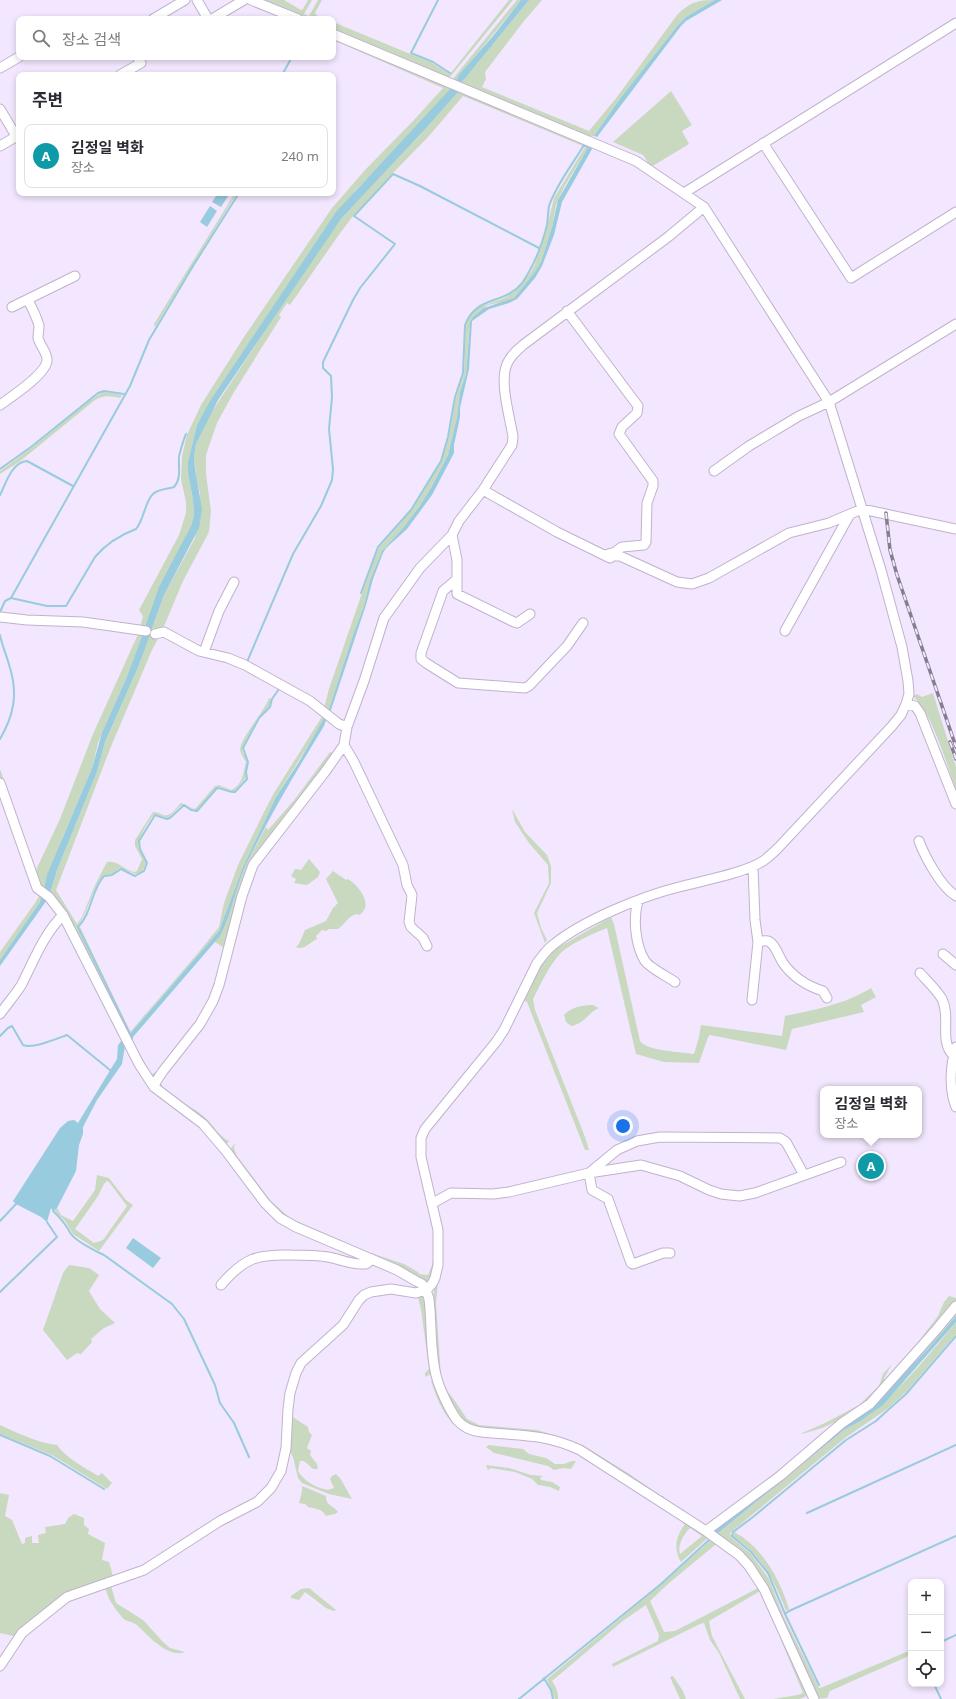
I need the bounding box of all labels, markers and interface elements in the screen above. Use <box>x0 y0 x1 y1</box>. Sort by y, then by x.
search box <box>16 16 336 60</box>
icon: search <box>30 27 52 49</box>
text: 장소 검색 <box>62 29 121 49</box>
text: 주변 <box>32 88 63 111</box>
text: 김정일 벽화 <box>71 137 144 157</box>
text: A <box>42 147 51 165</box>
text: 240 m <box>281 147 319 165</box>
text: 장소 <box>71 158 95 176</box>
popup <box>820 1086 922 1138</box>
text: 김정일 벽화 <box>835 1093 907 1113</box>
text: 장소 <box>835 1114 858 1132</box>
your location <box>613 1116 633 1136</box>
pin: A <box>858 1151 884 1181</box>
map controls <box>908 1579 944 1687</box>
button: + <box>908 1579 944 1615</box>
button: − <box>908 1615 944 1651</box>
button: locate <box>908 1651 944 1687</box>

